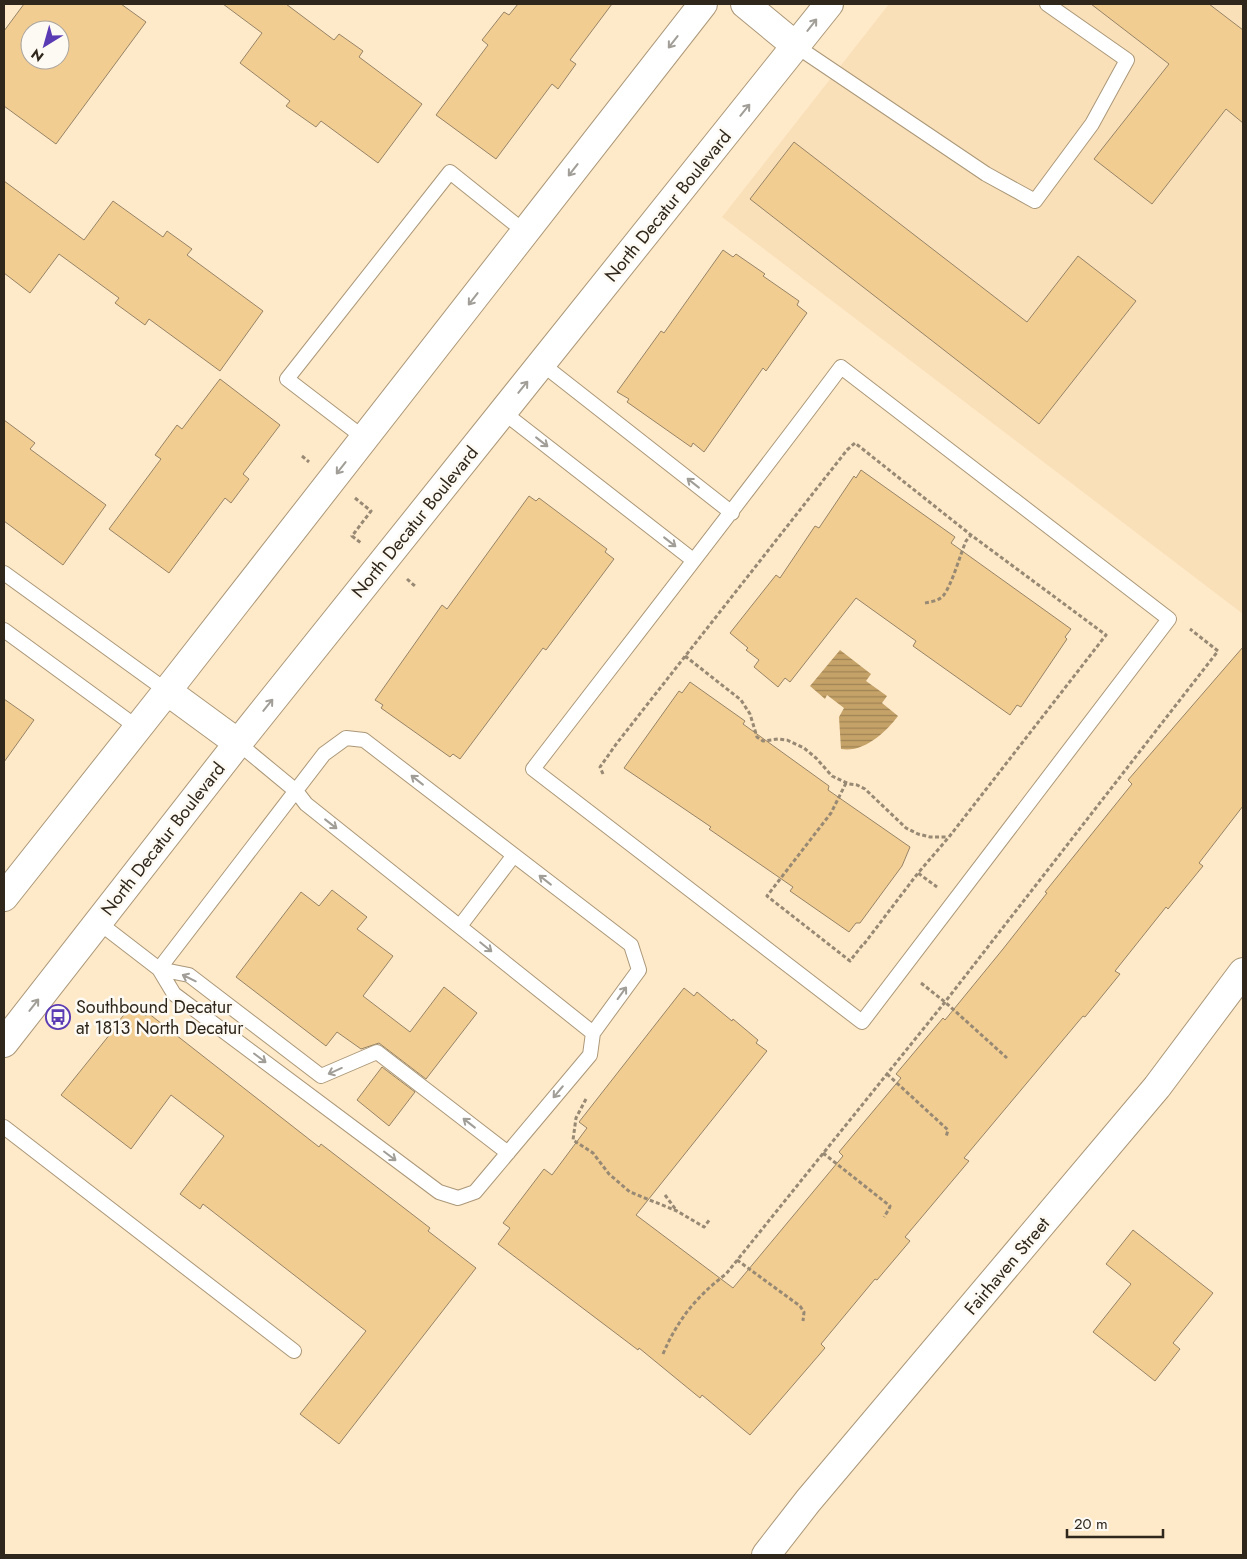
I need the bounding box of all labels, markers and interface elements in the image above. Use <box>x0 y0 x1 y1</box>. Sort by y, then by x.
one-way arrow <box>807 19 818 32</box>
north arrow <box>20 20 70 70</box>
one-way arrow <box>667 35 678 48</box>
text: N <box>27 44 48 67</box>
one-way arrow <box>740 104 751 117</box>
street label: North Decatur Boulevard <box>599 124 737 288</box>
one-way arrow <box>567 163 578 176</box>
one-way arrow <box>468 292 479 305</box>
one-way arrow <box>518 380 528 394</box>
one-way arrow <box>535 437 548 448</box>
street label: North Decatur Boulevard <box>346 440 484 604</box>
one-way arrow <box>335 461 346 474</box>
one-way arrow <box>687 477 700 488</box>
one-way arrow <box>663 536 676 547</box>
one-way arrow <box>263 699 274 712</box>
street label: North Decatur Boulevard <box>95 757 231 921</box>
one-way arrow <box>411 775 424 786</box>
one-way arrow <box>324 819 338 829</box>
one-way arrow <box>539 874 552 885</box>
one-way arrow <box>479 941 492 952</box>
one-way arrow <box>182 972 197 982</box>
one-way arrow <box>617 986 627 1000</box>
place label: Southbound Decatur at 1813 North Decatur <box>76 994 244 1041</box>
one-way arrow <box>28 999 39 1012</box>
bus stop icon: Southbound Decatur at 1813 North Decatur <box>45 1004 71 1030</box>
one-way arrow <box>253 1053 267 1063</box>
one-way arrow <box>328 1066 343 1076</box>
one-way arrow <box>553 1086 564 1099</box>
one-way arrow <box>462 1118 476 1128</box>
one-way arrow <box>383 1150 396 1161</box>
street label: Fairhaven Street <box>958 1211 1056 1321</box>
scale bar <box>1067 1506 1163 1538</box>
text: 20 m <box>1074 1513 1108 1535</box>

